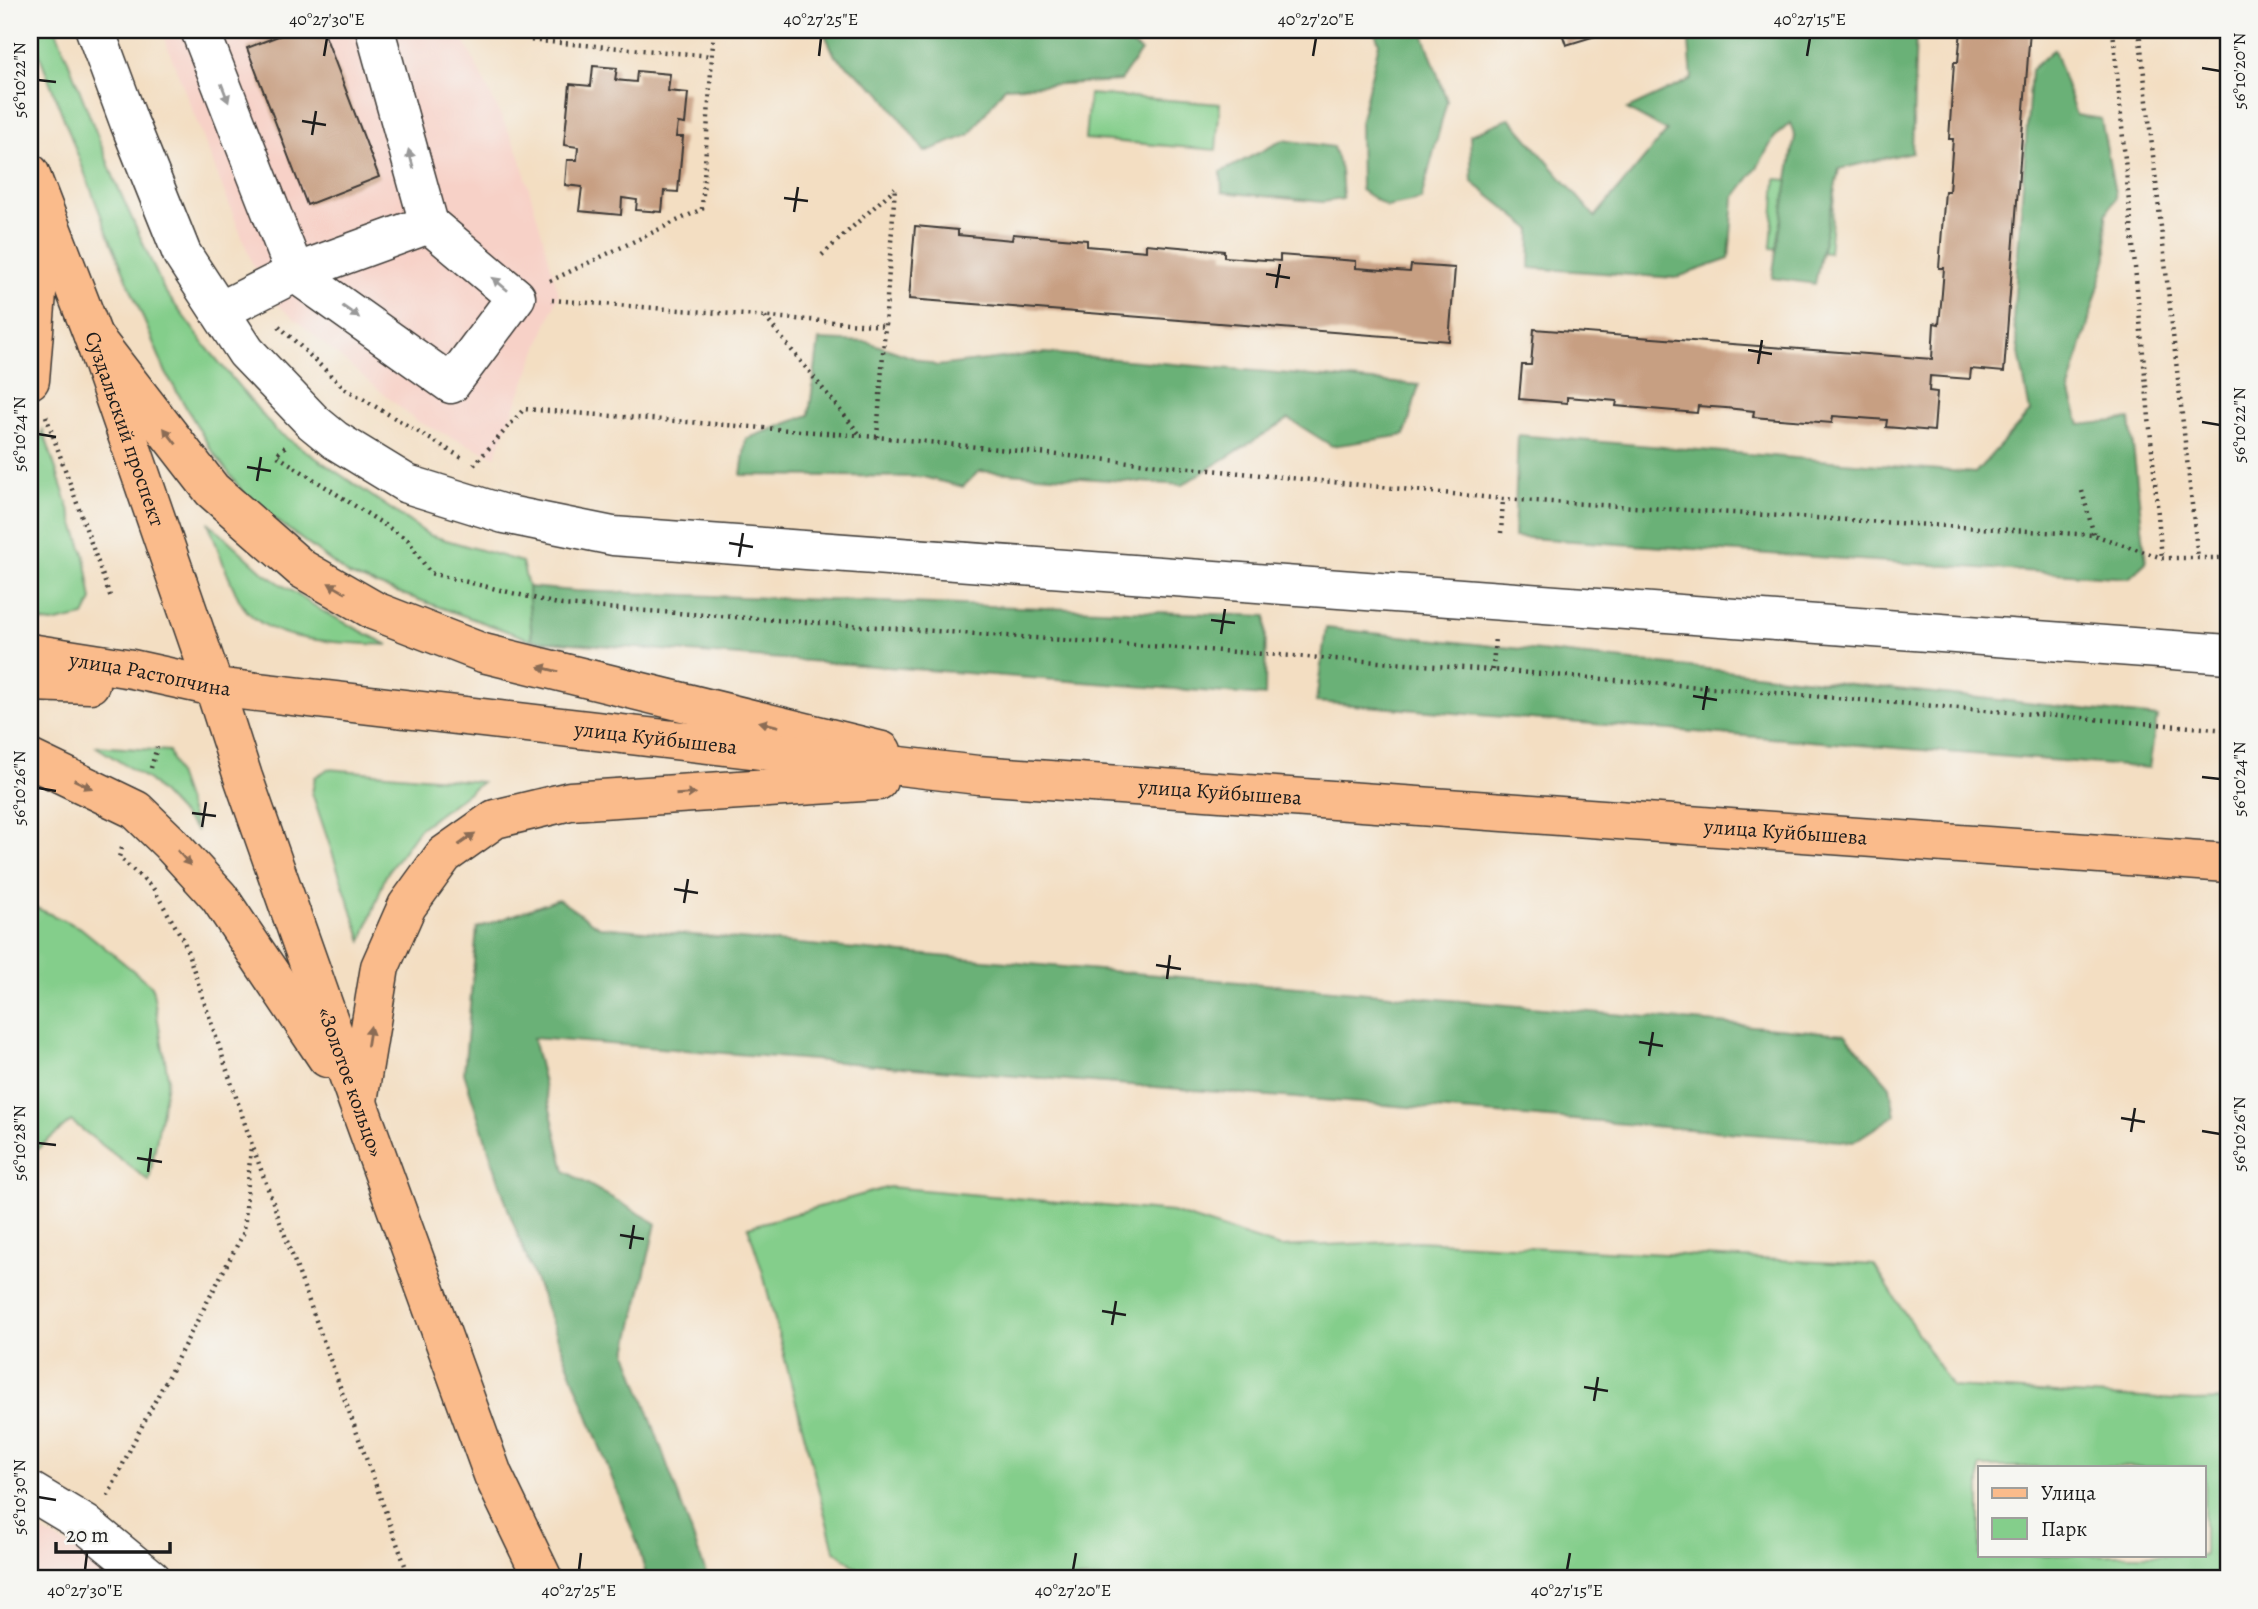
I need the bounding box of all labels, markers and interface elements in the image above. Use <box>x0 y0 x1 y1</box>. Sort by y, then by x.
text: 40°27'30"E <box>289 7 365 31</box>
text: 40°27'25"E <box>784 7 858 31</box>
text: 40°27'20"E <box>1278 7 1354 31</box>
text: 40°27'15"E <box>1774 7 1846 31</box>
text: 56°10'20"N <box>2227 33 2251 109</box>
text: 56°10'22"N <box>7 42 31 118</box>
one-way arrow <box>220 83 231 104</box>
one-way arrow <box>405 148 415 169</box>
one-way arrow <box>492 277 509 292</box>
one-way arrow <box>342 305 360 319</box>
street label: Суздальский проспект <box>78 328 172 530</box>
text: 56°10'22"N <box>2227 387 2251 463</box>
text: 56°10'24"N <box>7 396 31 472</box>
one-way arrow <box>163 428 178 446</box>
one-way arrow <box>327 582 346 595</box>
street label: улица Растопчина <box>66 645 233 703</box>
one-way arrow <box>537 663 559 674</box>
street label: улица Куйбышева <box>572 714 739 761</box>
one-way arrow <box>758 718 780 729</box>
text: 56°10'24"N <box>2227 741 2251 817</box>
text: 56°10'26"N <box>7 750 31 826</box>
street label: улица Куйбышева <box>1136 772 1303 812</box>
one-way arrow <box>73 778 93 789</box>
one-way arrow <box>676 788 698 799</box>
street label: улица Куйбышева <box>1702 812 1869 852</box>
one-way arrow <box>458 832 476 846</box>
one-way arrow <box>176 849 192 867</box>
street label: «Золотое кольцо» <box>311 1003 390 1161</box>
one-way arrow <box>364 1025 375 1047</box>
text: 56°10'26"N <box>2227 1096 2251 1172</box>
text: 56°10'28"N <box>7 1105 31 1181</box>
text: 56°10'30"N <box>7 1459 31 1535</box>
legend <box>1978 1466 2206 1556</box>
text: Улица <box>2041 1479 2096 1507</box>
scale bar <box>56 1511 170 1555</box>
text: Парк <box>2041 1515 2087 1543</box>
text: 20 m <box>66 1521 109 1549</box>
text: 40°27'30"E <box>47 1578 123 1602</box>
text: 40°27'25"E <box>542 1578 616 1602</box>
text: 40°27'20"E <box>1035 1578 1111 1602</box>
text: 40°27'15"E <box>1531 1578 1603 1602</box>

